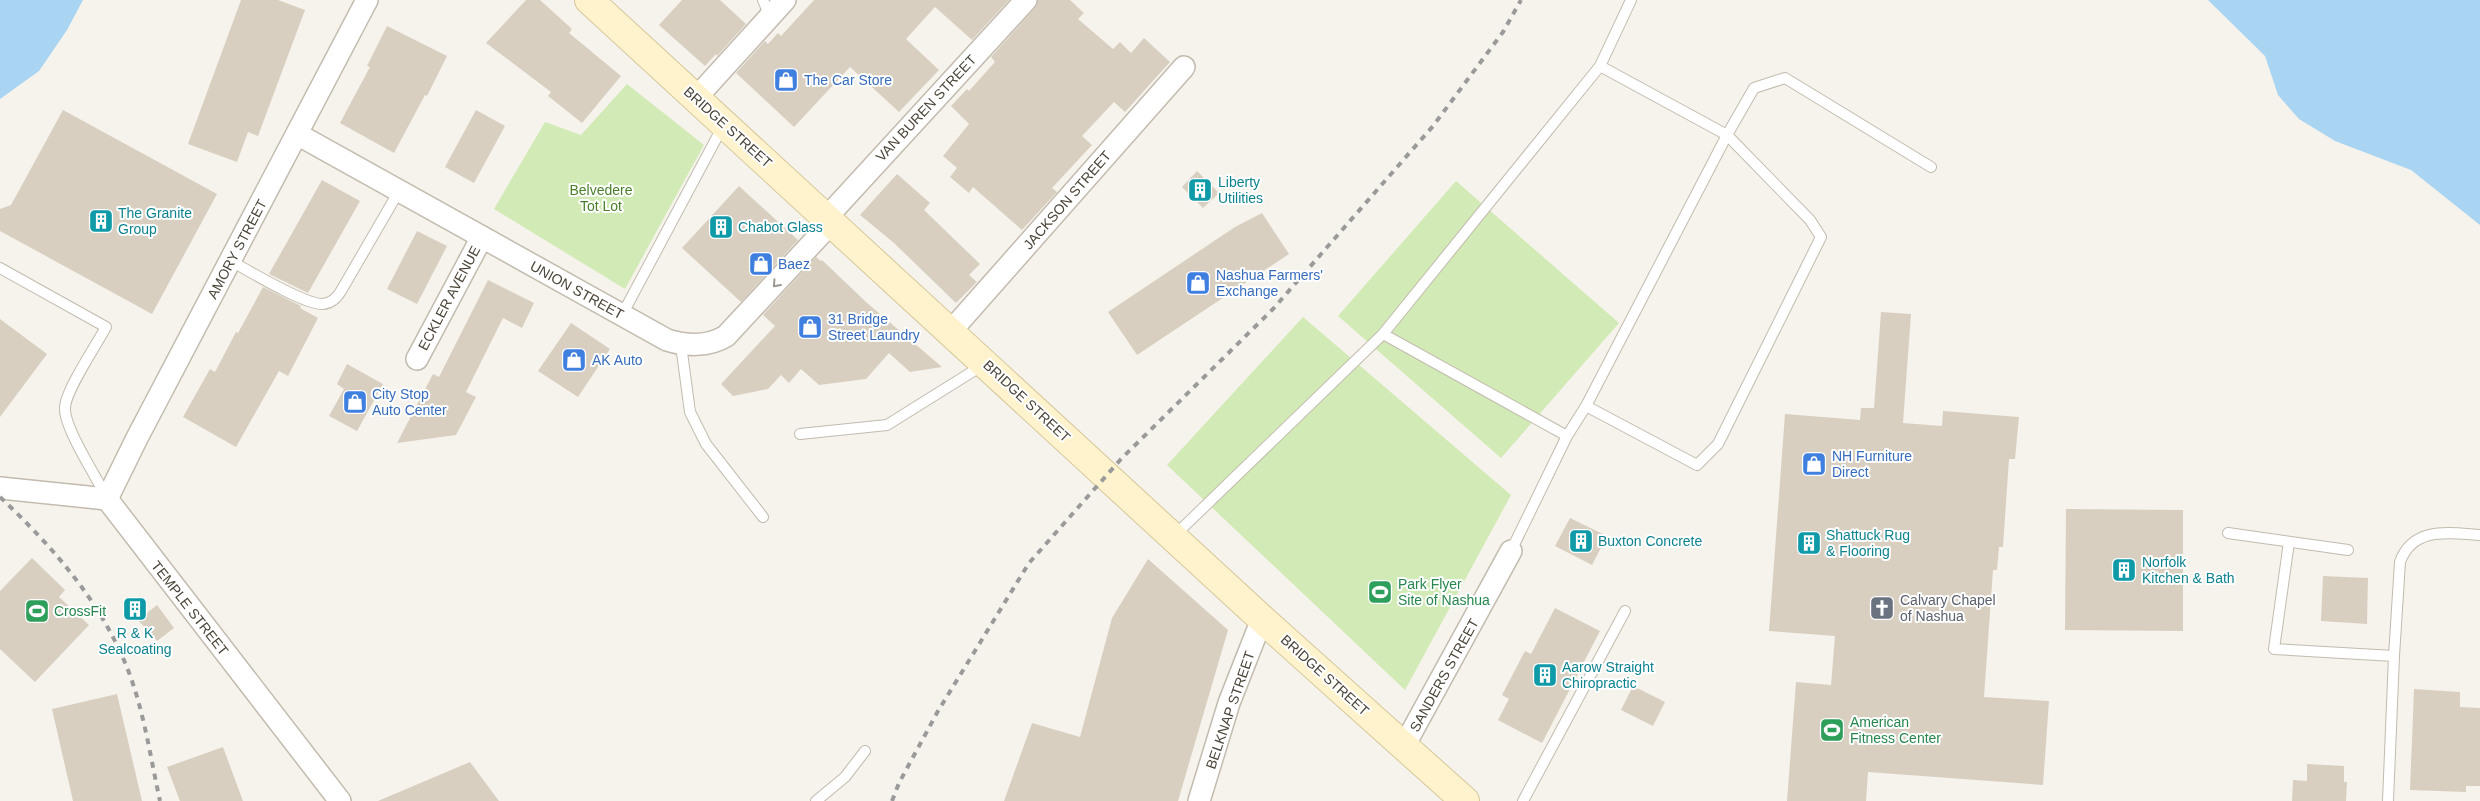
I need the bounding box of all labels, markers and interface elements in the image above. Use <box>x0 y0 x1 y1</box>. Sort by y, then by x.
street label: VAN BUREN STREET <box>872 51 980 165</box>
shop icon: The Car Store <box>773 67 799 93</box>
place label: The Car Store <box>804 72 892 88</box>
street label: BRIDGE STREET <box>681 83 776 171</box>
street label: JACKSON STREET <box>1020 147 1114 253</box>
place label: Liberty Utilities <box>1218 174 1263 206</box>
building icon: Liberty Utilities <box>1187 177 1213 203</box>
park label: Belvedere Tot Lot <box>569 182 633 214</box>
street label: AMORY STREET <box>204 196 270 301</box>
place label: The Granite Group <box>118 205 192 237</box>
building icon: The Granite Group <box>88 208 114 234</box>
building icon: Chabot Glass <box>708 214 734 240</box>
place label: Chabot Glass <box>738 219 823 235</box>
street label: ECKLER AVENUE <box>415 243 483 353</box>
shop icon: Baez <box>748 251 774 277</box>
place label: Baez <box>778 256 810 272</box>
street label: UNION STREET <box>528 258 627 322</box>
place label: Nashua Farmers' Exchange <box>1216 267 1323 299</box>
shop icon: Nashua Farmers' Exchange <box>1185 270 1211 296</box>
one-way arrow <box>773 278 782 287</box>
place label: 31 Bridge Street Laundry <box>828 311 920 343</box>
shop icon: 31 Bridge Street Laundry <box>797 314 823 340</box>
shop icon: AK Auto <box>561 347 587 373</box>
place label: AK Auto <box>592 352 643 368</box>
street label: BRIDGE STREET <box>980 357 1074 446</box>
place label: City Stop Auto Center <box>372 386 447 418</box>
shop icon: City Stop Auto Center <box>342 389 368 415</box>
place label: NH Furniture Direct <box>1832 448 1912 480</box>
shop icon: NH Furniture Direct <box>1801 451 1827 477</box>
place label: Shattuck Rug & Flooring <box>1826 527 1910 559</box>
building icon: Buxton Concrete <box>1568 528 1594 554</box>
building icon: Shattuck Rug & Flooring <box>1796 530 1822 556</box>
place label: Buxton Concrete <box>1598 533 1702 549</box>
place label: Norfolk Kitchen & Bath <box>2142 554 2235 586</box>
building icon: Norfolk Kitchen & Bath <box>2111 557 2137 583</box>
street label: TEMPLE STREET <box>148 558 232 659</box>
place label: Park Flyer Site of Nashua <box>1398 576 1490 608</box>
sports icon: Park Flyer Site of Nashua <box>1367 579 1393 605</box>
place label: Calvary Chapel of Nashua <box>1900 592 1996 624</box>
church icon: Calvary Chapel of Nashua <box>1869 595 1895 621</box>
building icon: R & K Sealcoating <box>122 596 148 622</box>
sports icon: CrossFit <box>24 598 50 624</box>
place label: CrossFit <box>54 603 106 619</box>
street label: SANDERS STREET <box>1406 615 1482 734</box>
place label: R & K Sealcoating <box>98 625 172 657</box>
street label: BRIDGE STREET <box>1278 631 1373 719</box>
street label: BELKNAP STREET <box>1202 649 1258 771</box>
place label: Aarow Straight Chiropractic <box>1562 659 1654 691</box>
building icon: Aarow Straight Chiropractic <box>1532 662 1558 688</box>
place label: American Fitness Center <box>1850 714 1941 746</box>
sports icon: American Fitness Center <box>1819 717 1845 743</box>

